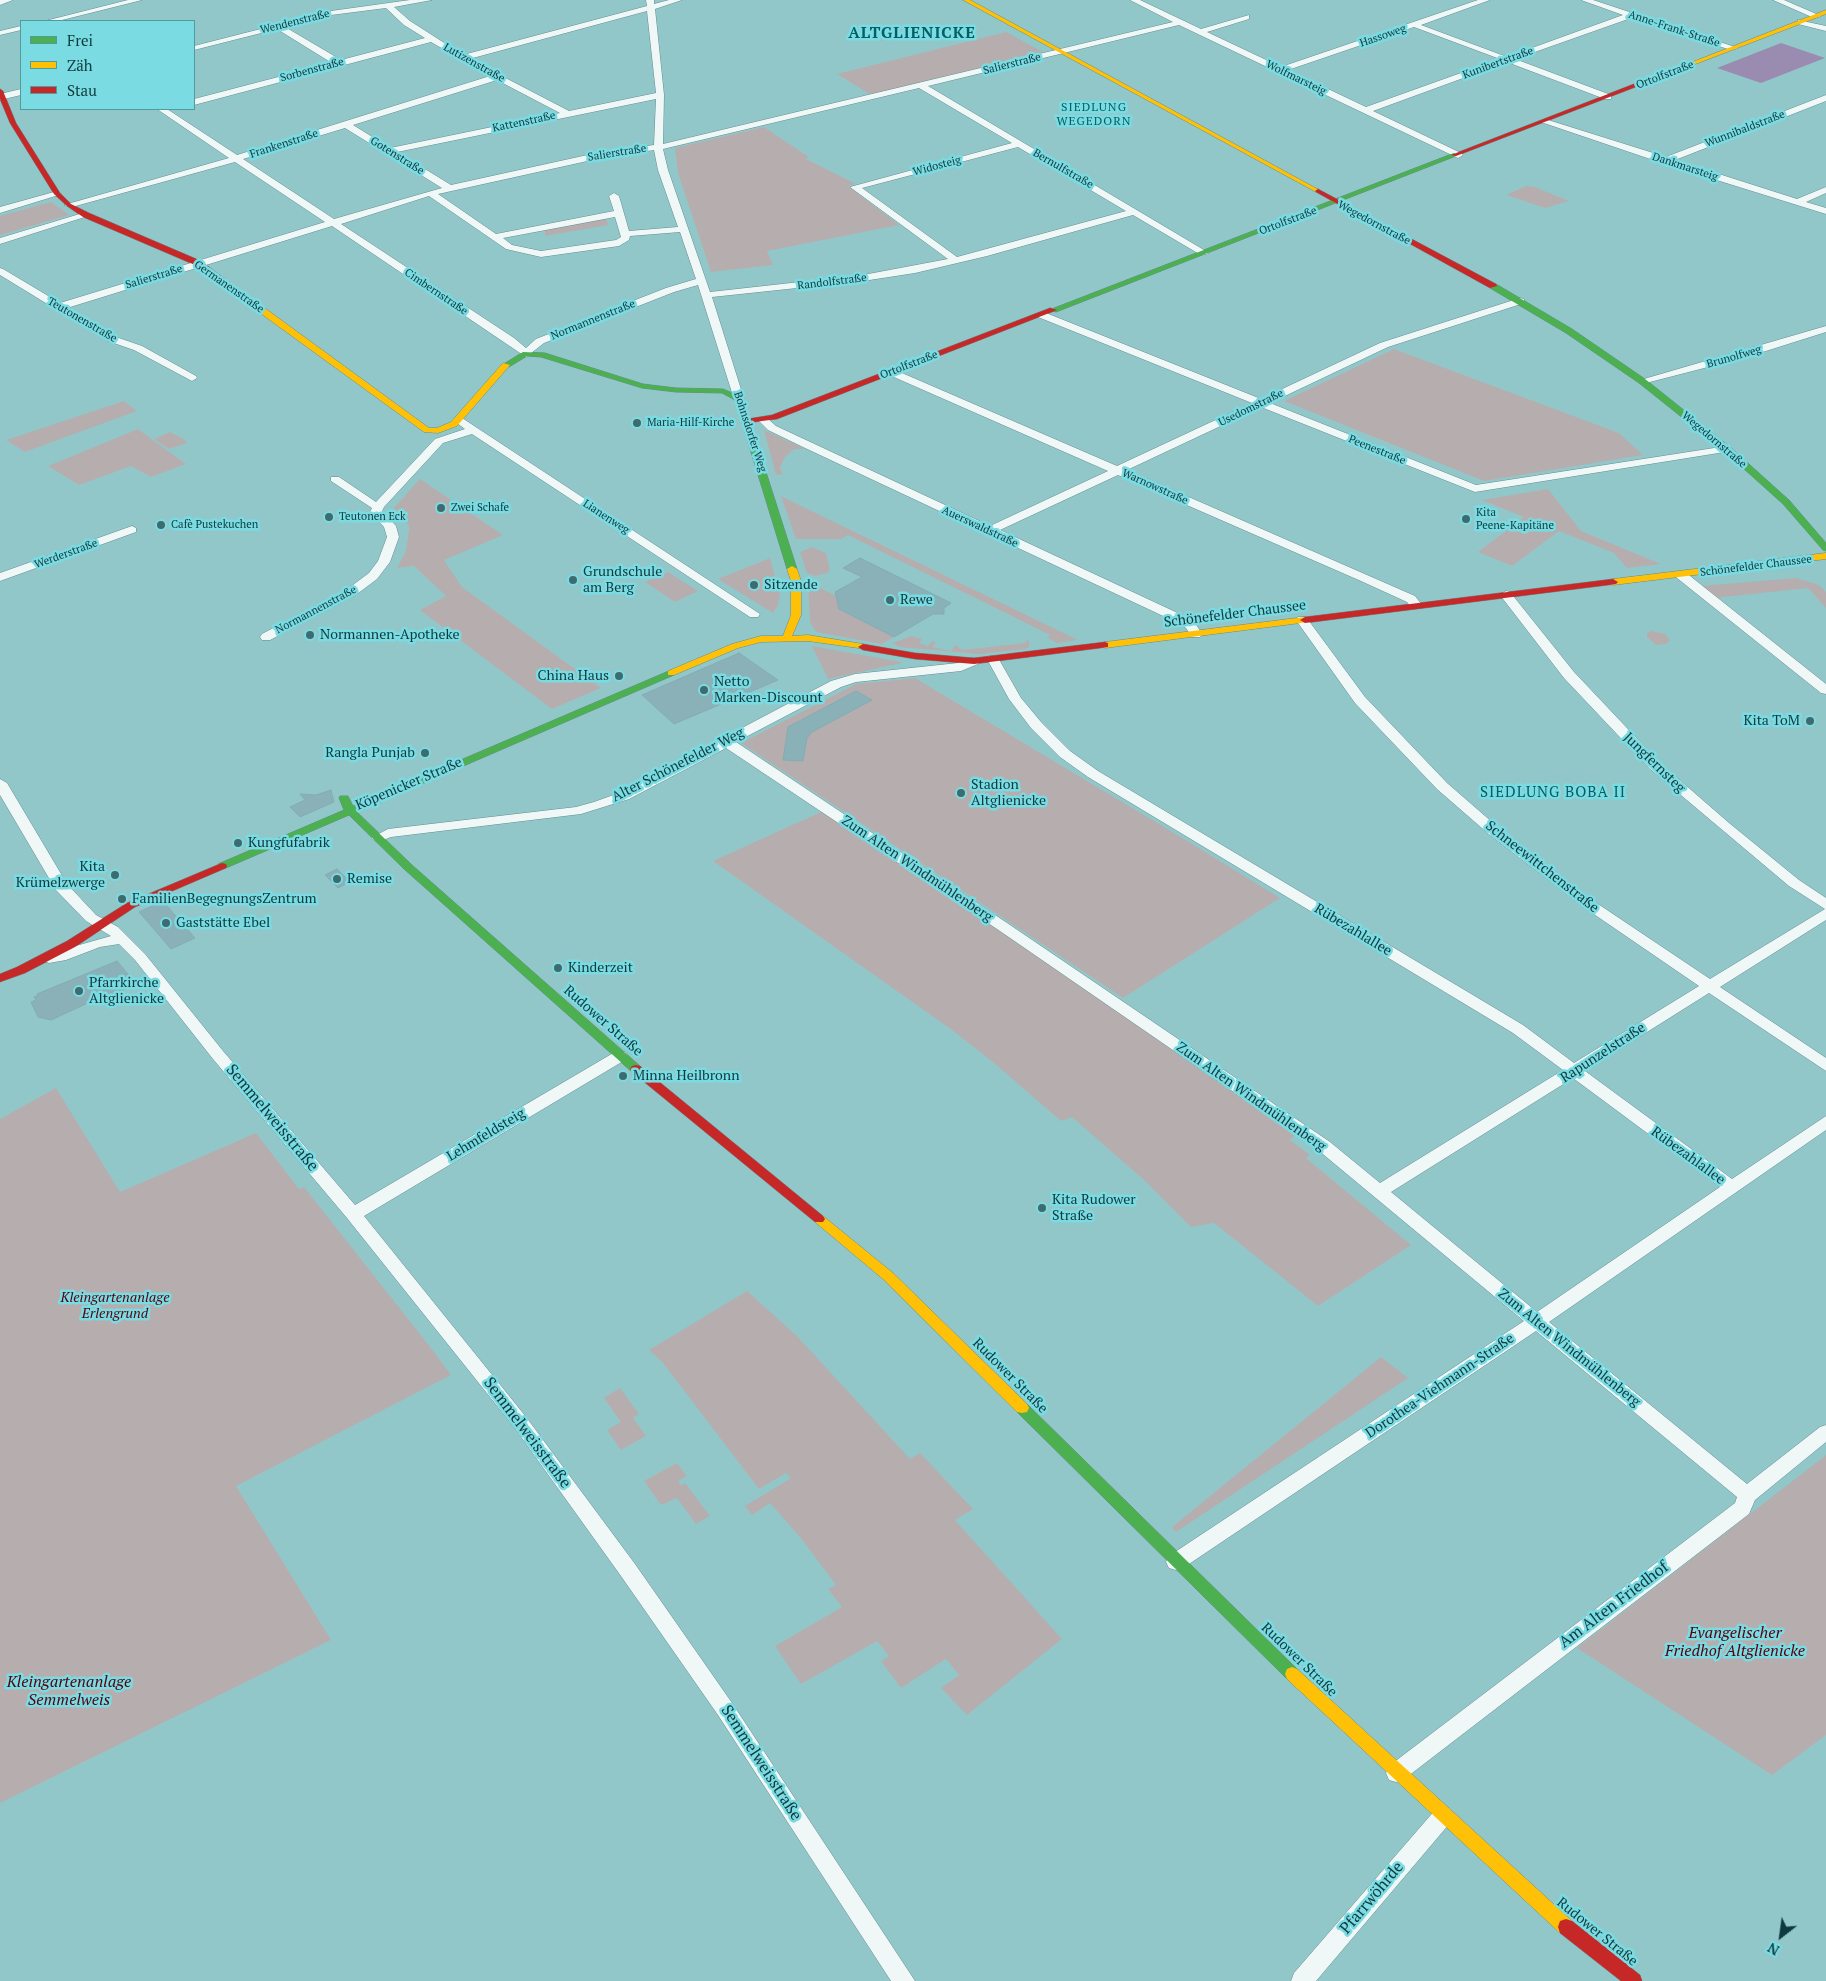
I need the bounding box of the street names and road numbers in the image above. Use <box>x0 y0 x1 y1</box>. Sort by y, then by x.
street label: Wendenstraße <box>259 7 331 37</box>
street label: Anne-Frank-Straße <box>1627 8 1721 50</box>
street label: Hassoweg <box>1358 22 1408 50</box>
street label: Lutizenstraße <box>441 41 507 85</box>
street label: Kunibertstraße <box>1461 44 1535 82</box>
street label: Salierstraße <box>982 50 1042 78</box>
street label: Sorbenstraße <box>279 55 345 85</box>
street label: Wolfmarsteig <box>1264 58 1328 98</box>
street label: Ortolfstraße <box>1634 58 1696 92</box>
street label: Wunnibaldstraße <box>1703 108 1787 150</box>
street label: Kattenstraße <box>491 109 557 135</box>
street label: Frankenstraße <box>248 127 320 161</box>
street label: Gotenstraße <box>368 134 426 178</box>
street label: Salierstraße <box>587 142 647 164</box>
street label: Bernulfstraße <box>1030 146 1096 192</box>
street label: Dankmarsteig <box>1650 150 1720 184</box>
street label: Widosteig <box>912 153 962 179</box>
street label: Wegedornstraße <box>1335 198 1413 248</box>
street label: Ortolfstraße <box>1257 204 1319 238</box>
street label: Germanenstraße <box>192 258 266 316</box>
street label: Salierstraße <box>124 262 184 292</box>
street label: Cimbernstraße <box>402 266 470 318</box>
street label: Randolfstraße <box>797 271 867 293</box>
street label: Teutonenstraße <box>45 295 119 345</box>
street label: Normannenstraße <box>549 297 637 343</box>
street label: Brunolfweg <box>1705 343 1763 371</box>
street label: Ortolfstraße <box>878 348 940 382</box>
street label: Usedomstraße <box>1216 387 1286 429</box>
street label: Bohnsdorfer Weg <box>731 390 769 474</box>
street label: Wegedornstraße <box>1679 409 1749 471</box>
street label: Peenestraße <box>1346 433 1408 467</box>
street label: Warnowstraße <box>1120 467 1190 507</box>
street label: Lianenweg <box>580 497 632 537</box>
street label: Auerswaldstraße <box>940 504 1020 550</box>
street label: Werderstraße <box>33 536 99 572</box>
street label: Schönefelder Chaussee <box>1699 553 1813 579</box>
street label: Normannenstraße <box>273 583 359 637</box>
street label: Schönefelder Chaussee <box>1163 597 1307 631</box>
street label: Alter Schönefelder Weg <box>609 724 747 806</box>
street label: Jungfernsteg <box>1620 729 1688 797</box>
street label: Köpenicker Straße <box>353 754 465 814</box>
street label: Zum Alten Windmühlenberg <box>838 812 996 926</box>
street label: Schneewittchenstraße <box>1482 818 1602 916</box>
street label: Rübezahlallee <box>1311 900 1395 960</box>
street label: Rudower Straße <box>560 982 646 1060</box>
street label: Rapunzelstraße <box>1557 1019 1649 1087</box>
street label: Zum Alten Windmühlenberg <box>1173 1039 1329 1155</box>
street label: Semmelweisstraße <box>222 1061 322 1175</box>
street label: Lehmfeldsteig <box>444 1105 528 1165</box>
street label: Rübezahlallee <box>1648 1124 1728 1188</box>
street label: Zum Alten Windmühlenberg <box>1494 1285 1644 1411</box>
street label: Dorothea-Viehmann-Straße <box>1363 1330 1517 1442</box>
street label: Rudower Straße <box>969 1335 1051 1417</box>
street label: Semmelweisstraße <box>479 1374 575 1492</box>
street label: Am Alten Friedhof <box>1555 1558 1673 1652</box>
street label: Rudower Straße <box>1257 1619 1341 1701</box>
street label: Semmelweisstraße <box>717 1702 805 1824</box>
street label: Pfarrwöhrde <box>1336 1858 1408 1938</box>
street label: Rudower Straße <box>1553 1894 1641 1970</box>

